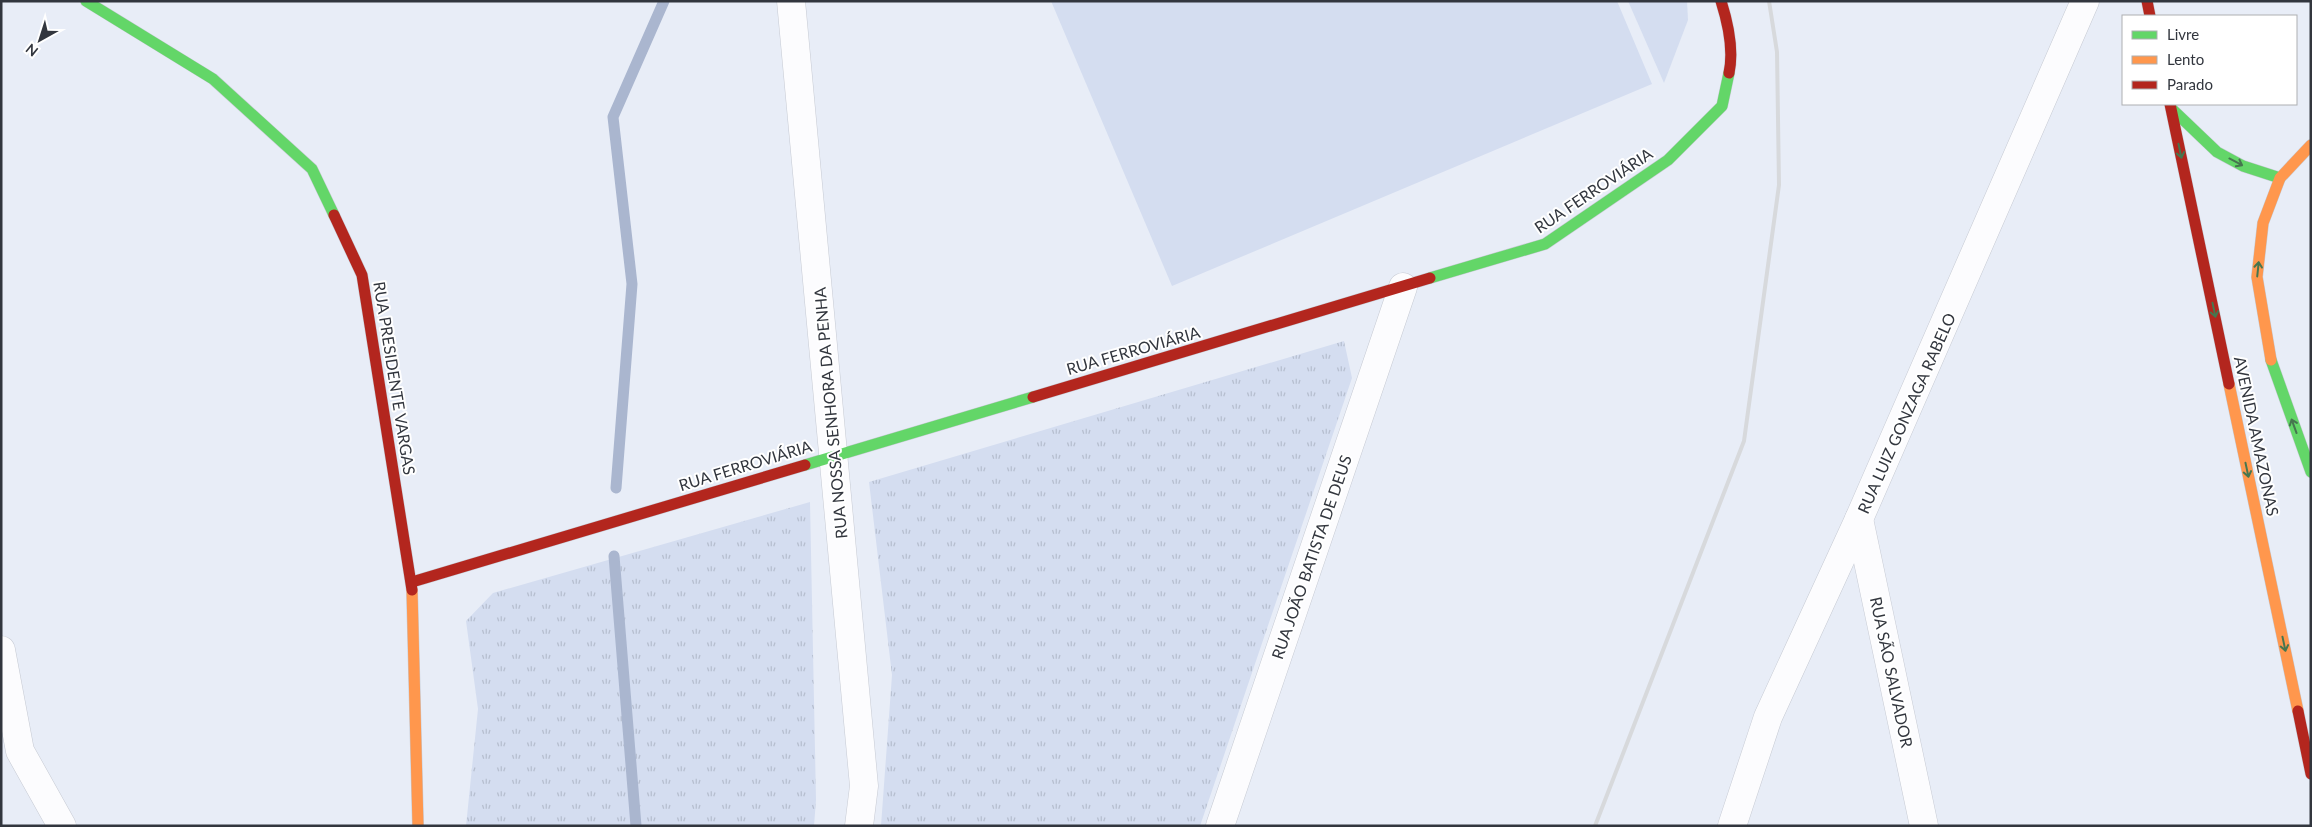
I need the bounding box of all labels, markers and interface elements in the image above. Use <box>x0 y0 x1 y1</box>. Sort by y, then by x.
north arrow <box>15 15 65 65</box>
legend <box>2122 15 2297 105</box>
text: Livre <box>2167 25 2199 43</box>
text: N <box>22 40 41 60</box>
text: Lento <box>2167 50 2204 68</box>
text: Parado <box>2167 75 2213 93</box>
street label: RUA FERROVIÁRIA <box>1530 143 1656 236</box>
one-way arrow <box>2176 143 2186 159</box>
one-way arrow <box>2228 157 2243 167</box>
one-way arrow <box>2253 261 2263 277</box>
street label: RUA PRESIDENTE VARGAS <box>370 280 420 476</box>
street label: RUA NOSSA SENHORA DA PENHA <box>810 286 850 540</box>
one-way arrow <box>2210 302 2219 318</box>
street label: RUA LUIZ GONZAGA RABELO <box>1853 310 1959 516</box>
street label: RUA FERROVIÁRIA <box>1064 322 1202 378</box>
street label: AVENIDA AMAZONAS <box>2231 354 2283 518</box>
one-way arrow <box>2289 419 2298 434</box>
street label: RUA FERROVIÁRIA <box>676 436 814 494</box>
street label: RUA JOÃO BATISTA DE DEUS <box>1267 452 1355 662</box>
one-way arrow <box>2243 461 2252 477</box>
street label: RUA SÃO SALVADOR <box>1867 595 1917 749</box>
one-way arrow <box>2279 636 2289 652</box>

